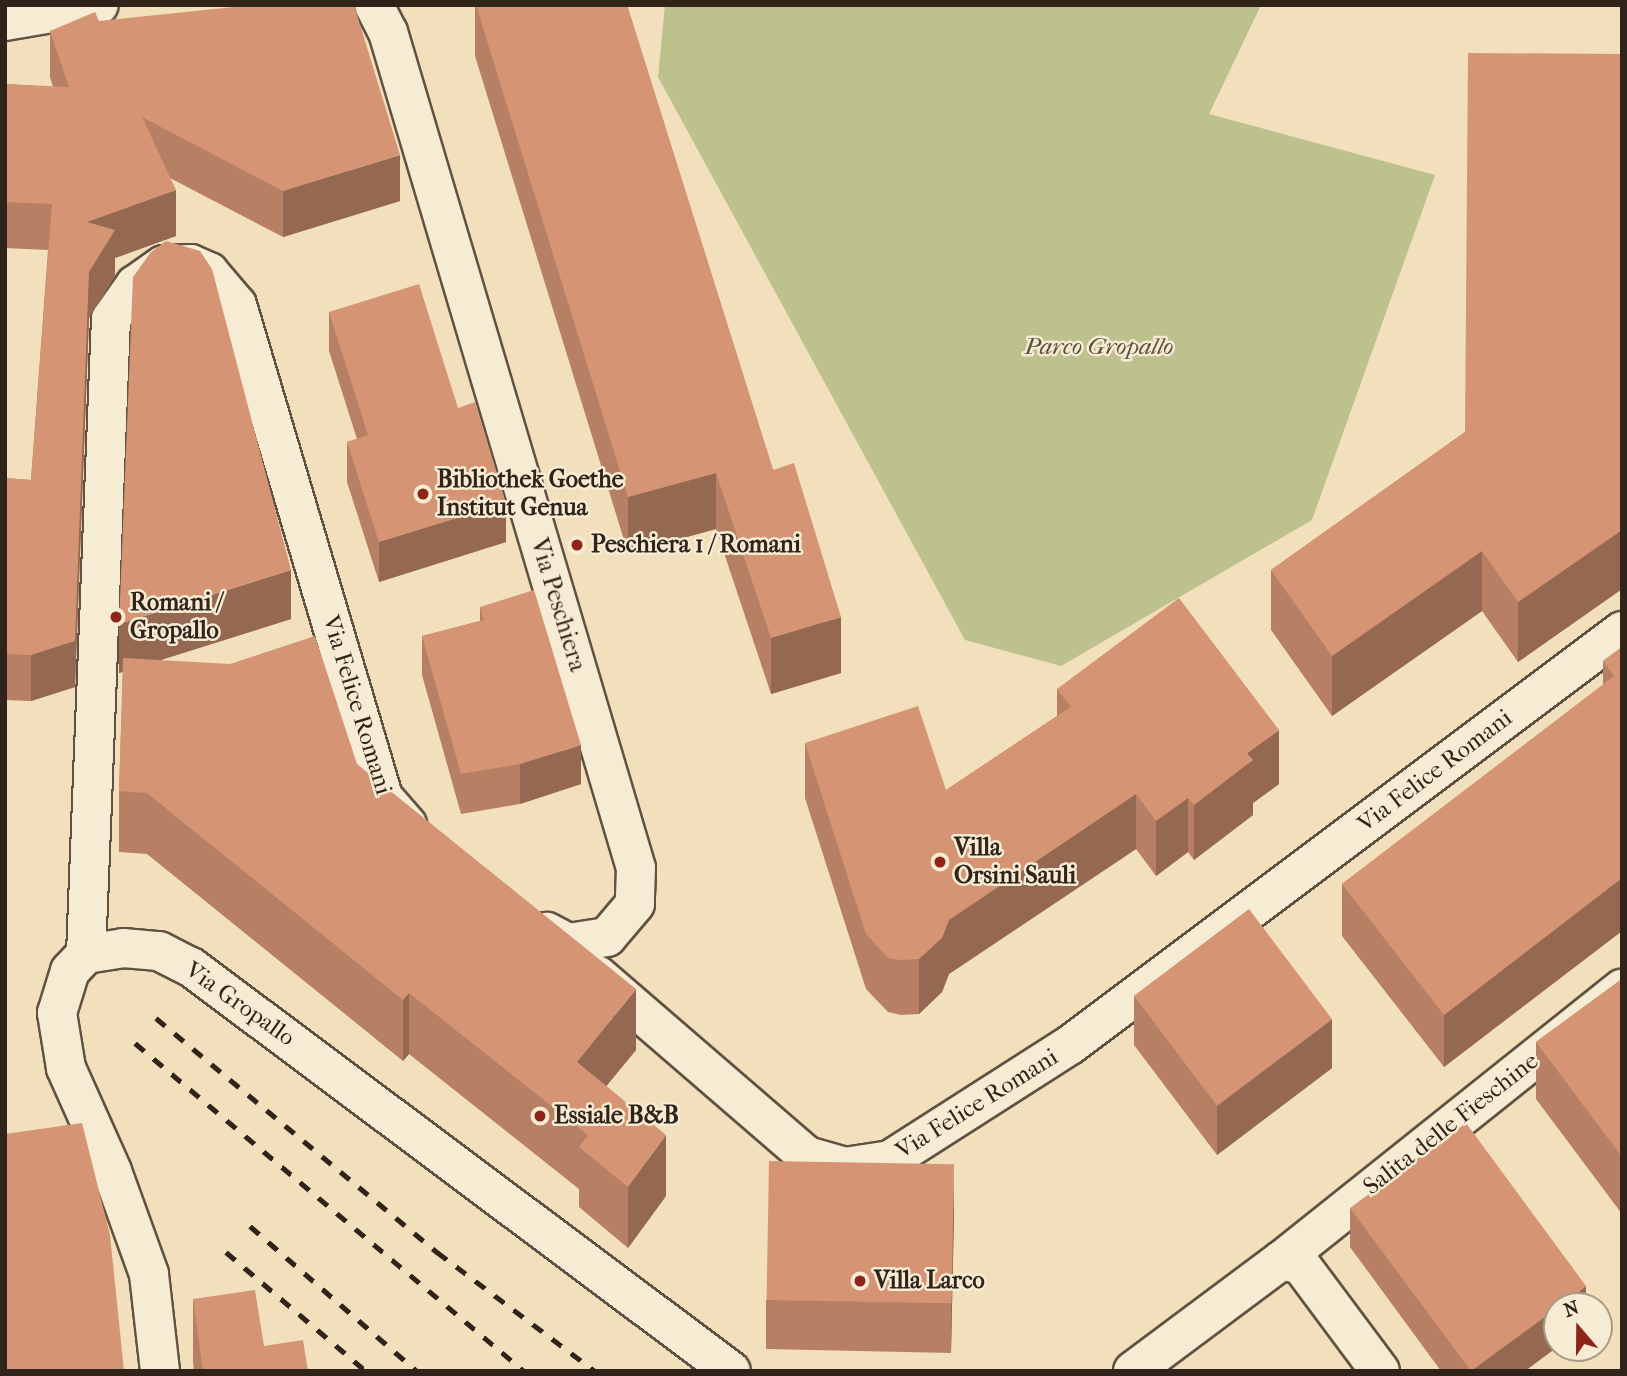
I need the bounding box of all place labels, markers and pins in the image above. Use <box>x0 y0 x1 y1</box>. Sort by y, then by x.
place label: Bibliothek Goethe Institut Genua <box>437 466 624 522</box>
marker: Bibliothek Goethe Institut Genua <box>415 486 431 502</box>
place label: Peschiera 1 / Romani <box>591 531 801 559</box>
marker: Peschiera 1 / Romani <box>569 537 585 553</box>
place label: Romani / Gropallo <box>130 589 222 645</box>
marker: Romani / Gropallo <box>108 609 124 625</box>
place label: Villa Orsini Sauli <box>954 834 1076 890</box>
marker: Villa Orsini Sauli <box>932 854 948 870</box>
place label: Essiale B&B <box>554 1102 679 1130</box>
marker: Essiale B&B <box>532 1108 548 1124</box>
place label: Villa Larco <box>874 1267 985 1295</box>
marker: Villa Larco <box>852 1273 868 1289</box>

